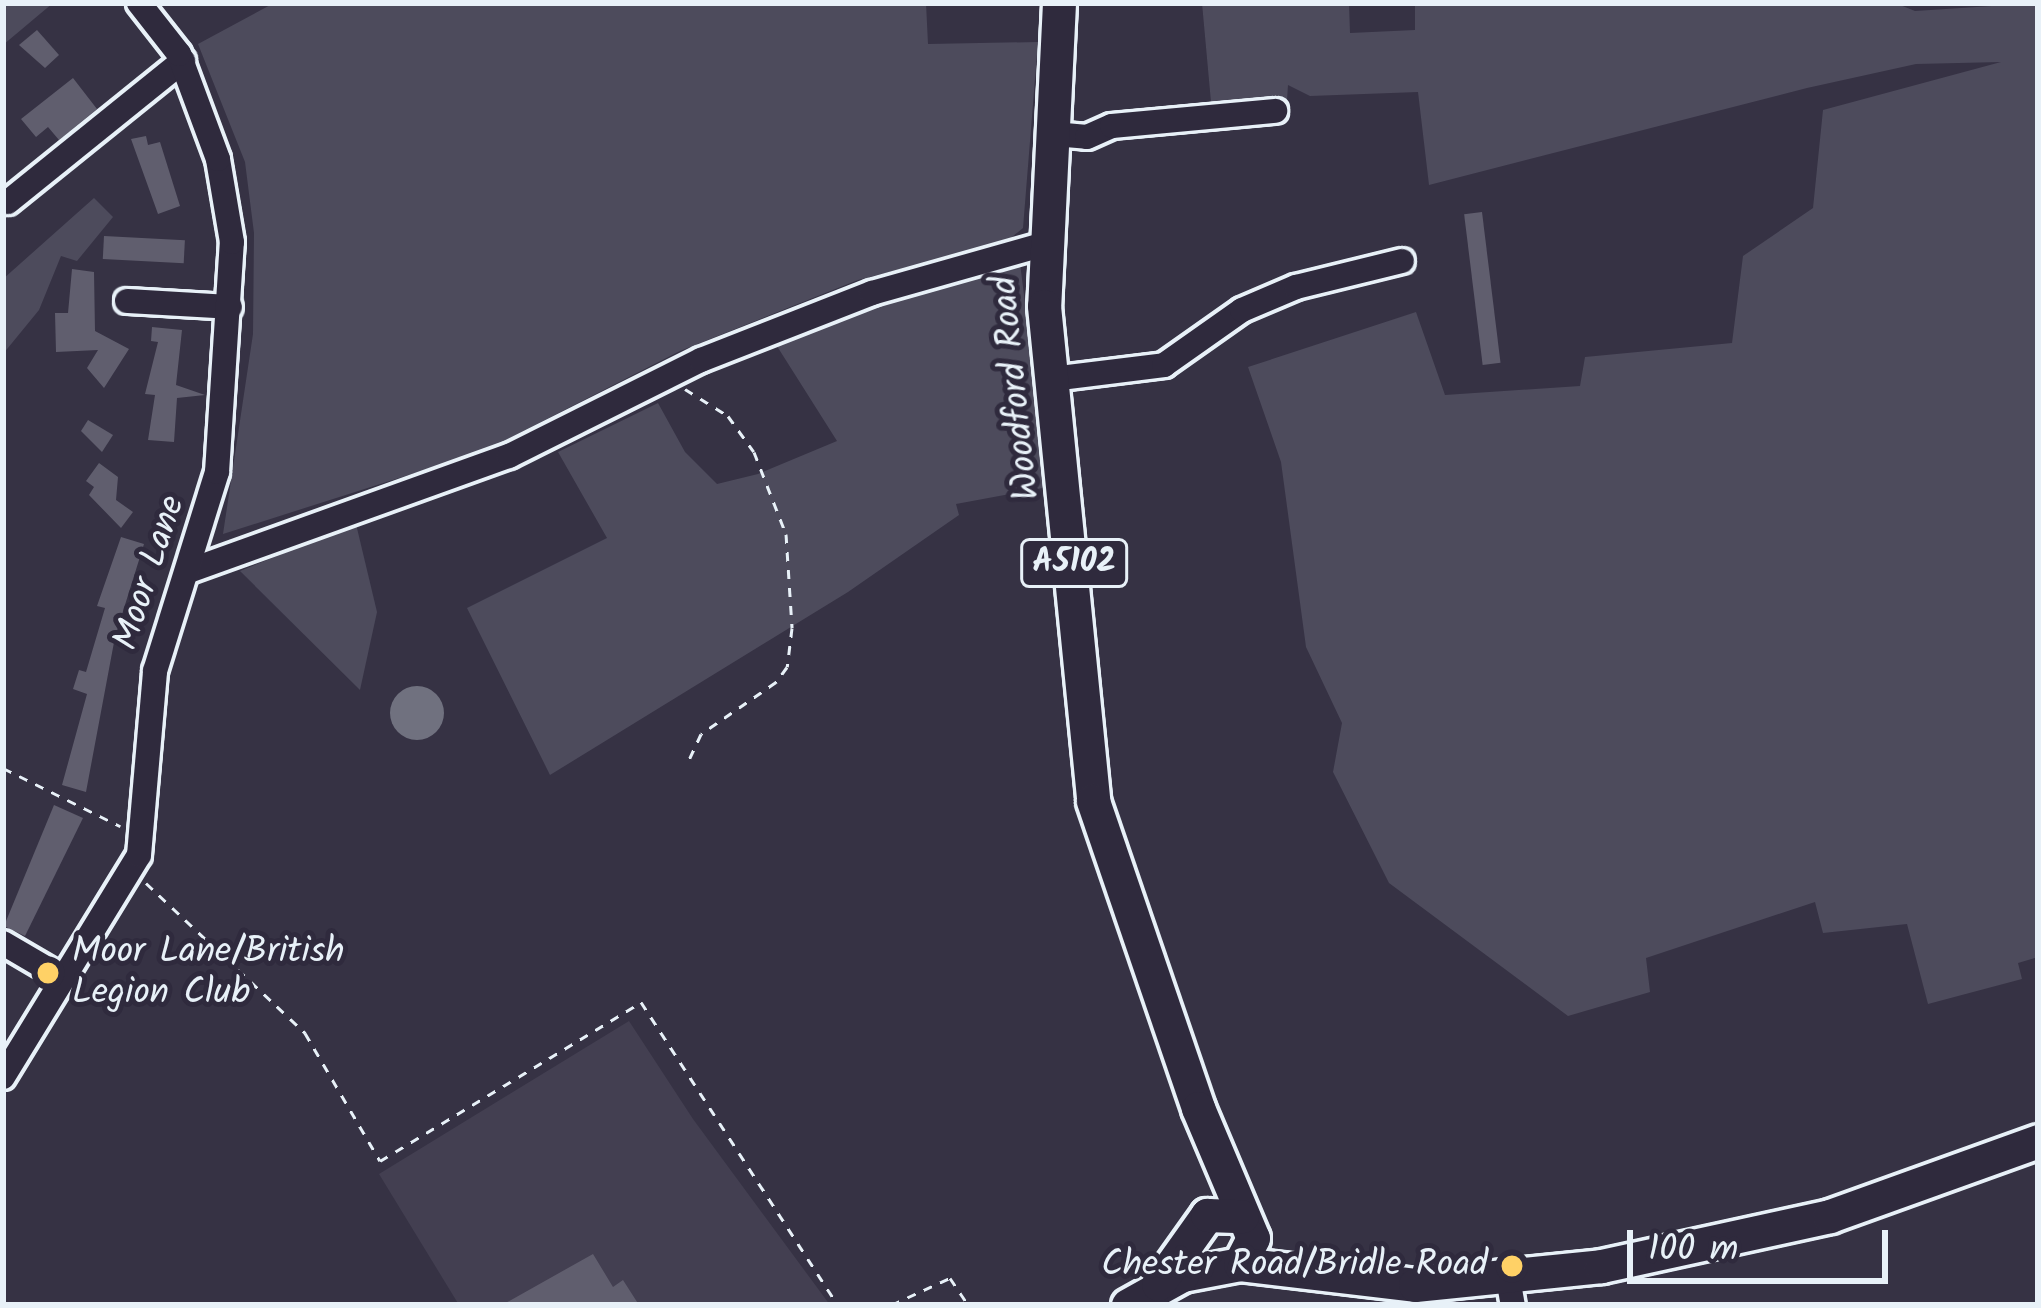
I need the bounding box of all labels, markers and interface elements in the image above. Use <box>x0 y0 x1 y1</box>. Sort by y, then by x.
street label: Woodford Road <box>984 274 1050 502</box>
street label: Moor Lane <box>105 491 195 655</box>
road number: A5102 <box>1020 536 1128 590</box>
place label: Moor Lane/British Legion Club <box>72 930 345 1015</box>
marker: Moor Lane/British Legion Club <box>35 960 61 986</box>
scale bar <box>1633 1206 1894 1280</box>
text: 100 m <box>1648 1222 1738 1279</box>
place label: Chester Road/Bridle Road <box>1101 1244 1488 1288</box>
marker: Chester Road/Bridle Road <box>1499 1253 1525 1279</box>

